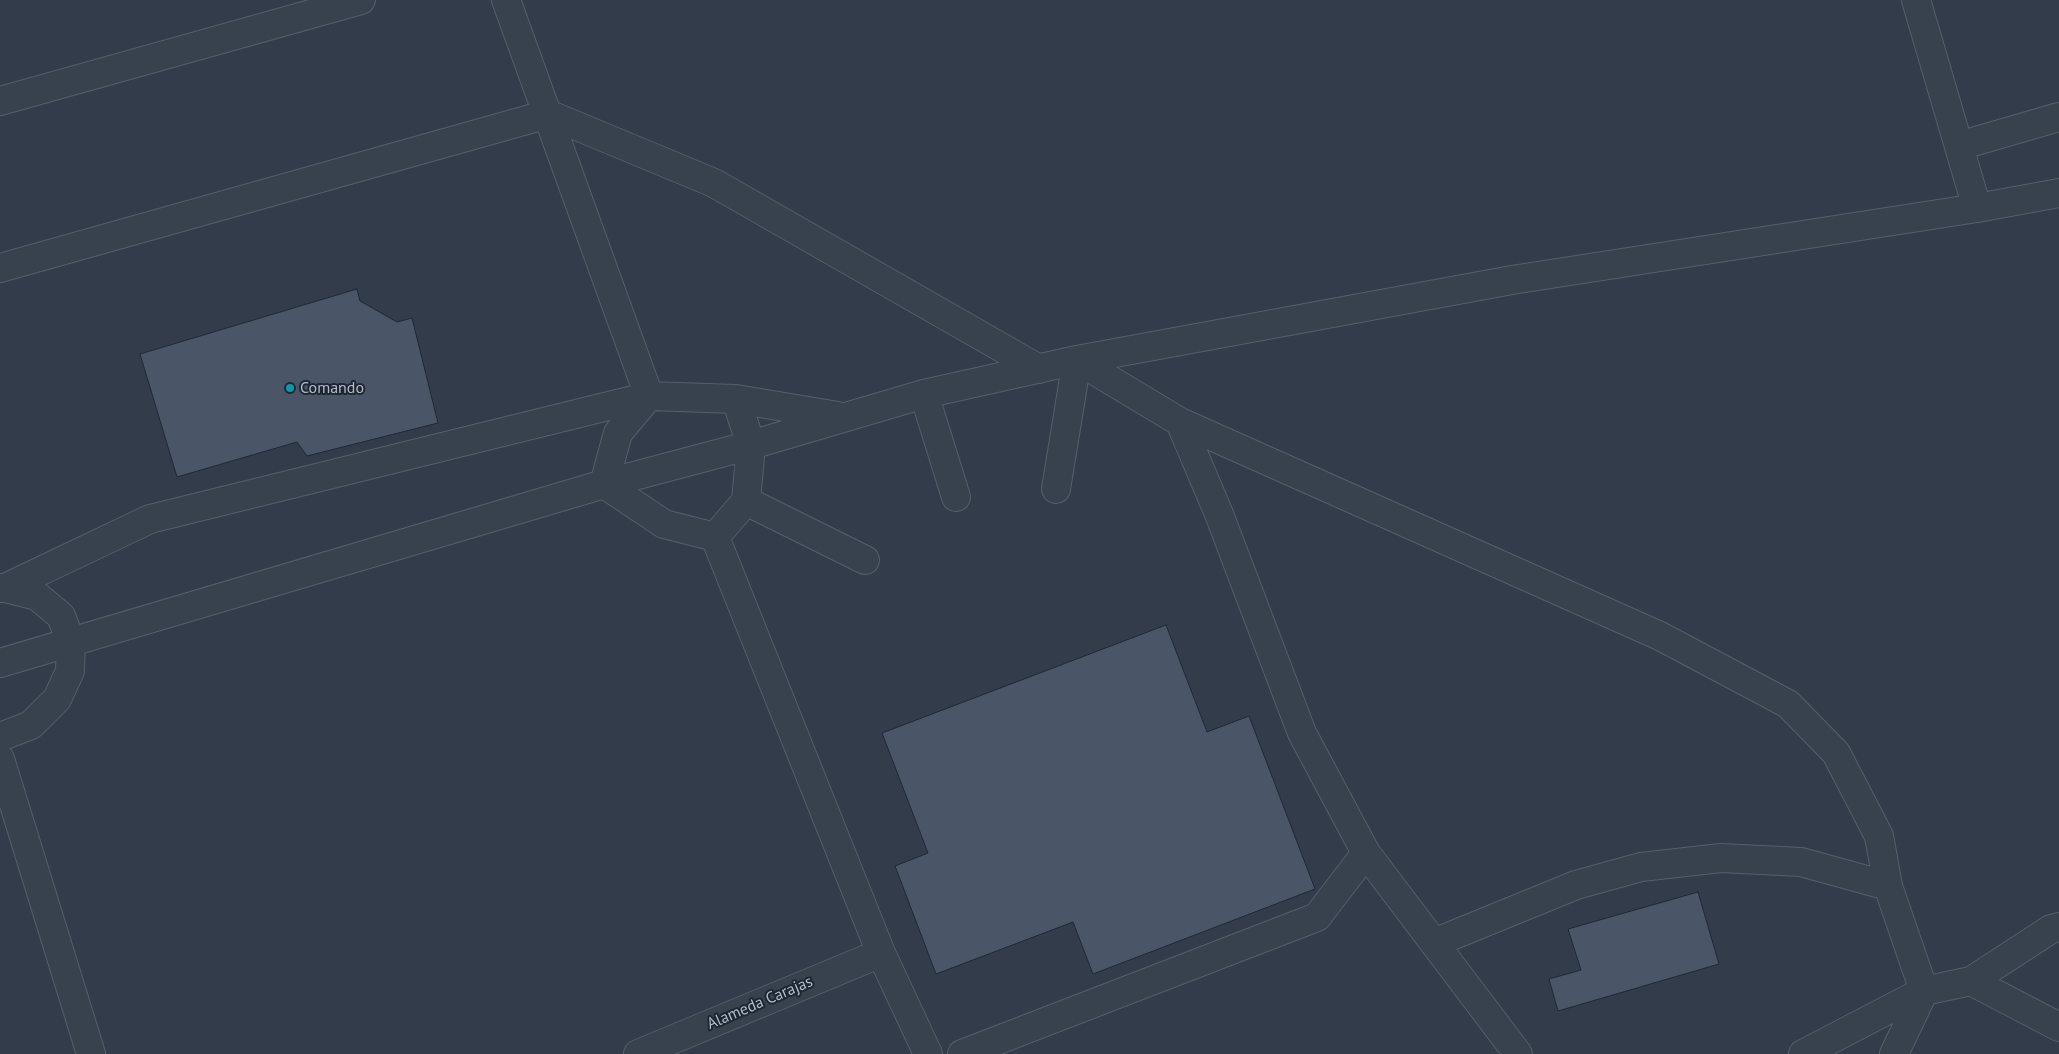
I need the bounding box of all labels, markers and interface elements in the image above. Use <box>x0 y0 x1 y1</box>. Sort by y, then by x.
place label: Comando <box>300 378 364 398</box>
marker: Comando <box>284 382 296 394</box>
street label: Alameda Carajas <box>704 972 816 1034</box>

